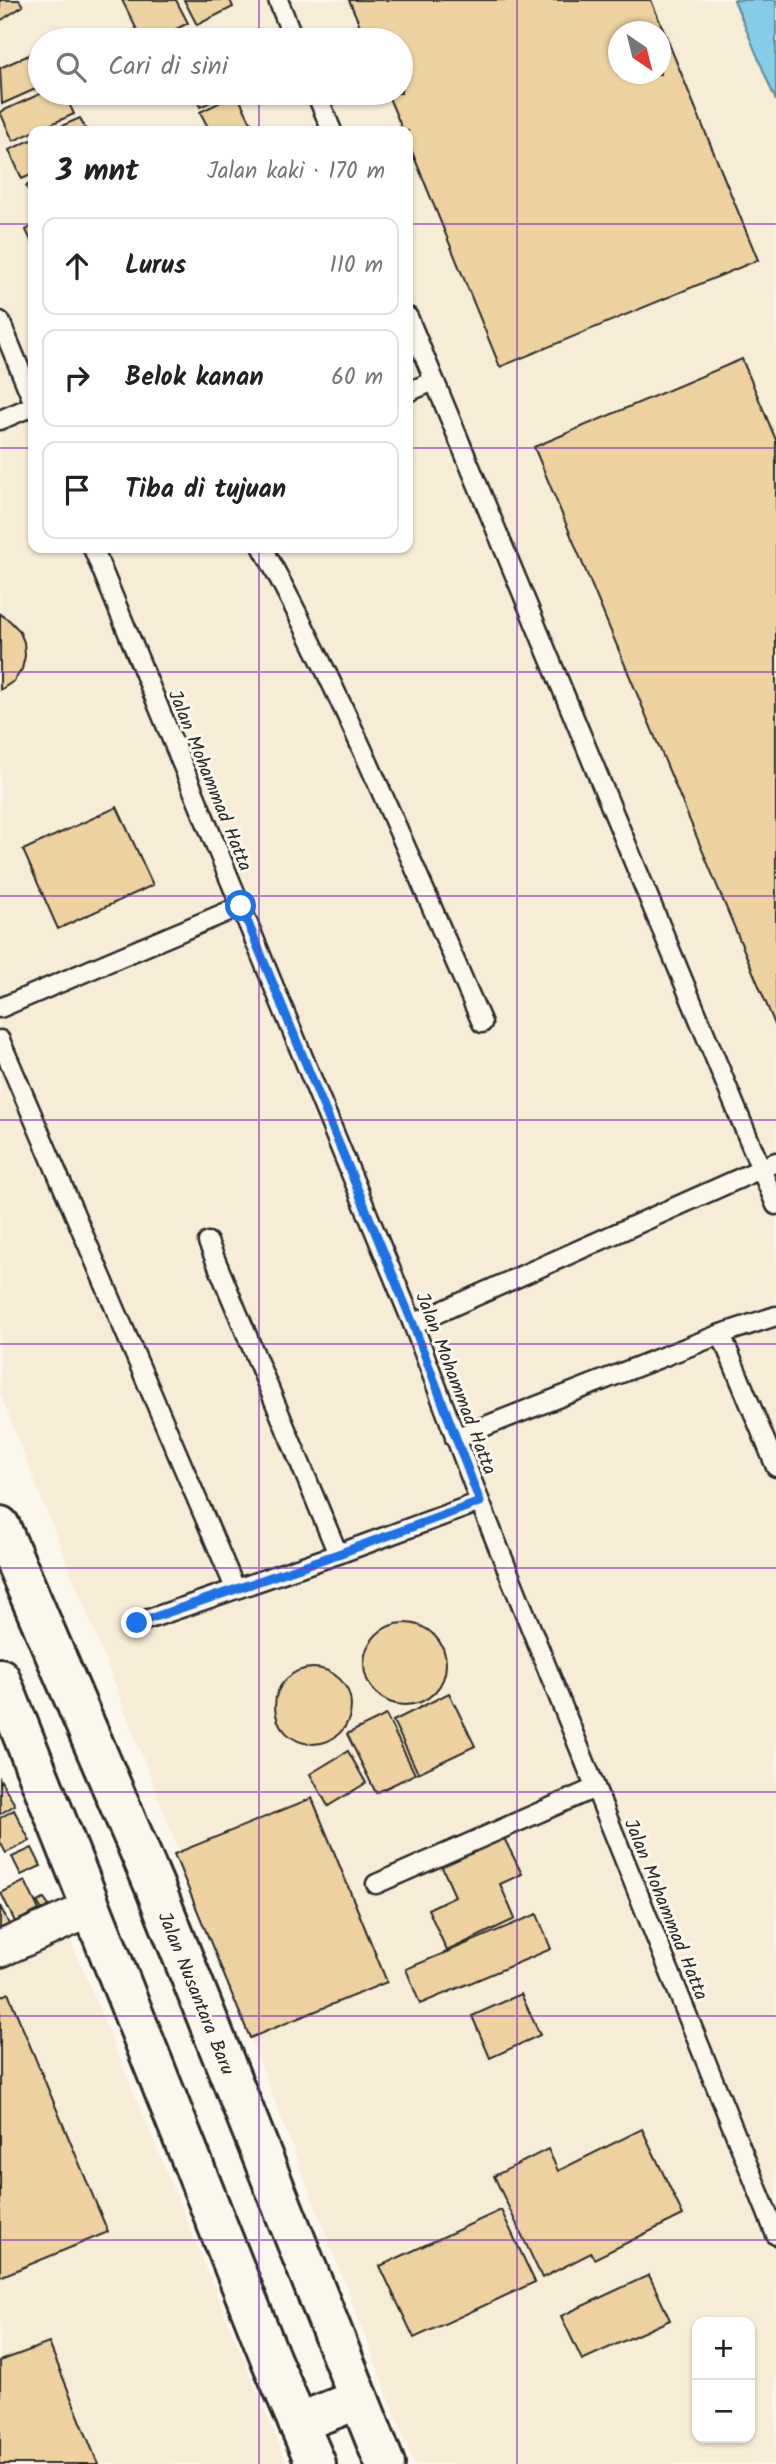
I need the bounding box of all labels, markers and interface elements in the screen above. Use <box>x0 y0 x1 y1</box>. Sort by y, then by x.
north arrow <box>608 21 671 84</box>
search box <box>28 28 413 105</box>
text: Cari di sini <box>108 46 228 88</box>
icon: search <box>52 48 90 86</box>
text: 3 mnt <box>56 148 139 196</box>
text: Jalan kaki · 170 m <box>207 154 385 190</box>
text: Lurus <box>125 245 186 287</box>
icon: ahead <box>58 247 96 285</box>
text: 110 m <box>330 248 383 284</box>
text: Belok kanan <box>125 357 264 399</box>
icon: right <box>58 359 96 397</box>
text: 60 m <box>331 360 383 396</box>
text: Tiba di tujuan <box>125 469 286 511</box>
icon: arrive <box>58 471 96 509</box>
street label: Jalan Mohammad Hatta <box>159 686 259 876</box>
route start <box>225 890 256 921</box>
street label: Jalan Mohammad Hatta <box>406 1288 504 1479</box>
route end <box>121 1607 152 1638</box>
street label: Jalan Mohammad Hatta <box>615 1815 715 2005</box>
street label: Jalan Nusantara Baru <box>149 1908 242 2080</box>
map controls <box>692 2317 755 2443</box>
button: + <box>692 2317 755 2380</box>
button: − <box>692 2380 755 2443</box>

